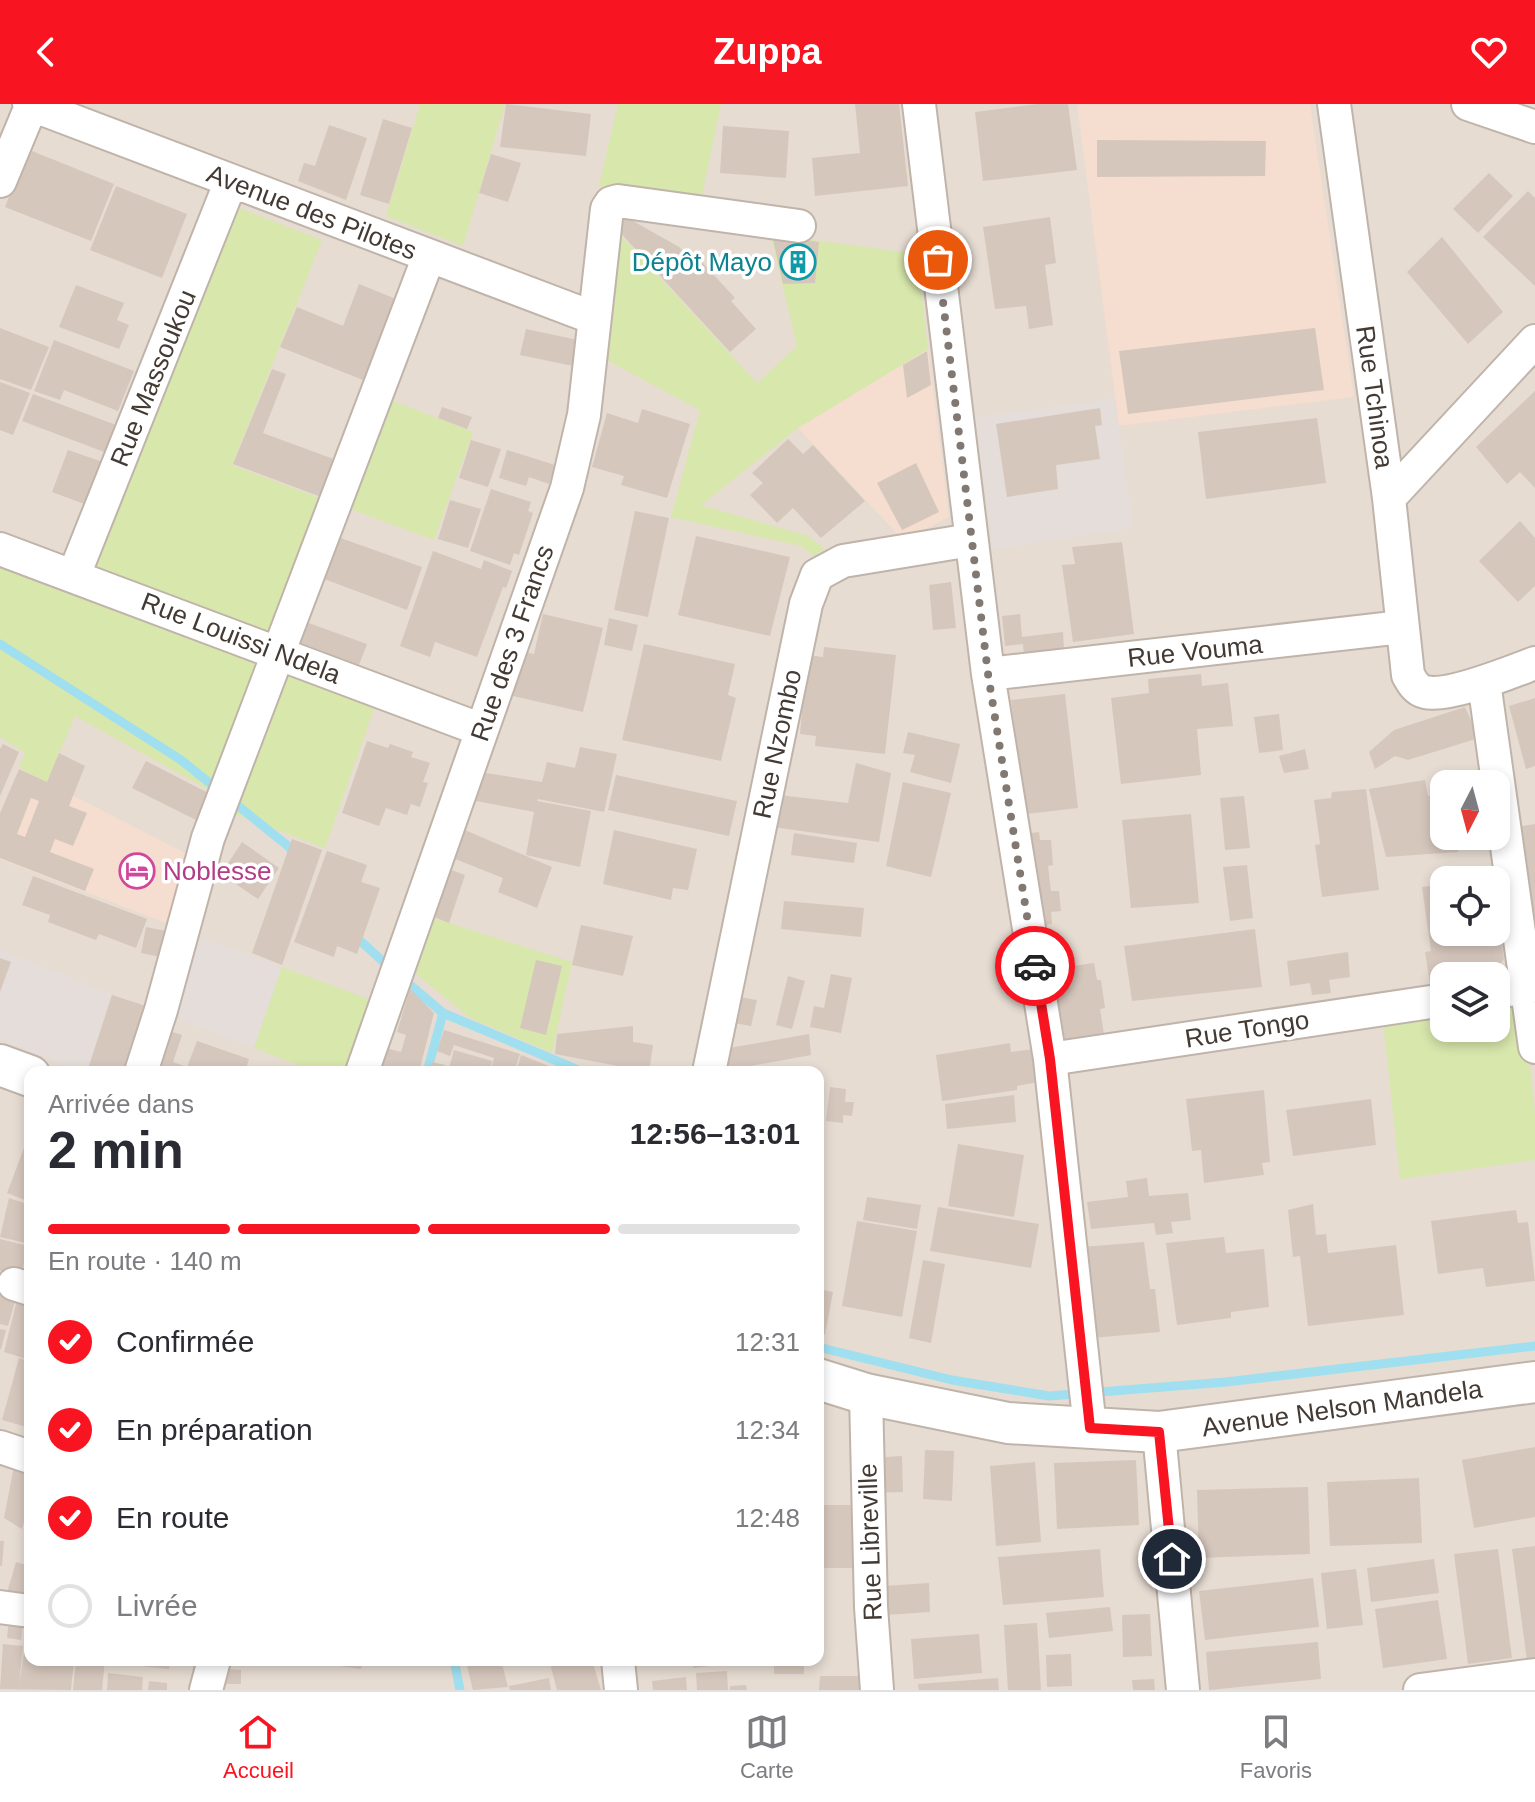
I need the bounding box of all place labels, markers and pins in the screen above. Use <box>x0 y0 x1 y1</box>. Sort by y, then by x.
pin <box>904 226 972 294</box>
building icon: Dépôt Mayo <box>779 243 817 281</box>
place label: Dépôt Mayo <box>632 247 772 277</box>
hotel icon: Noblesse <box>118 852 156 890</box>
place label: Noblesse <box>163 856 271 886</box>
pin <box>1138 1525 1206 1593</box>

